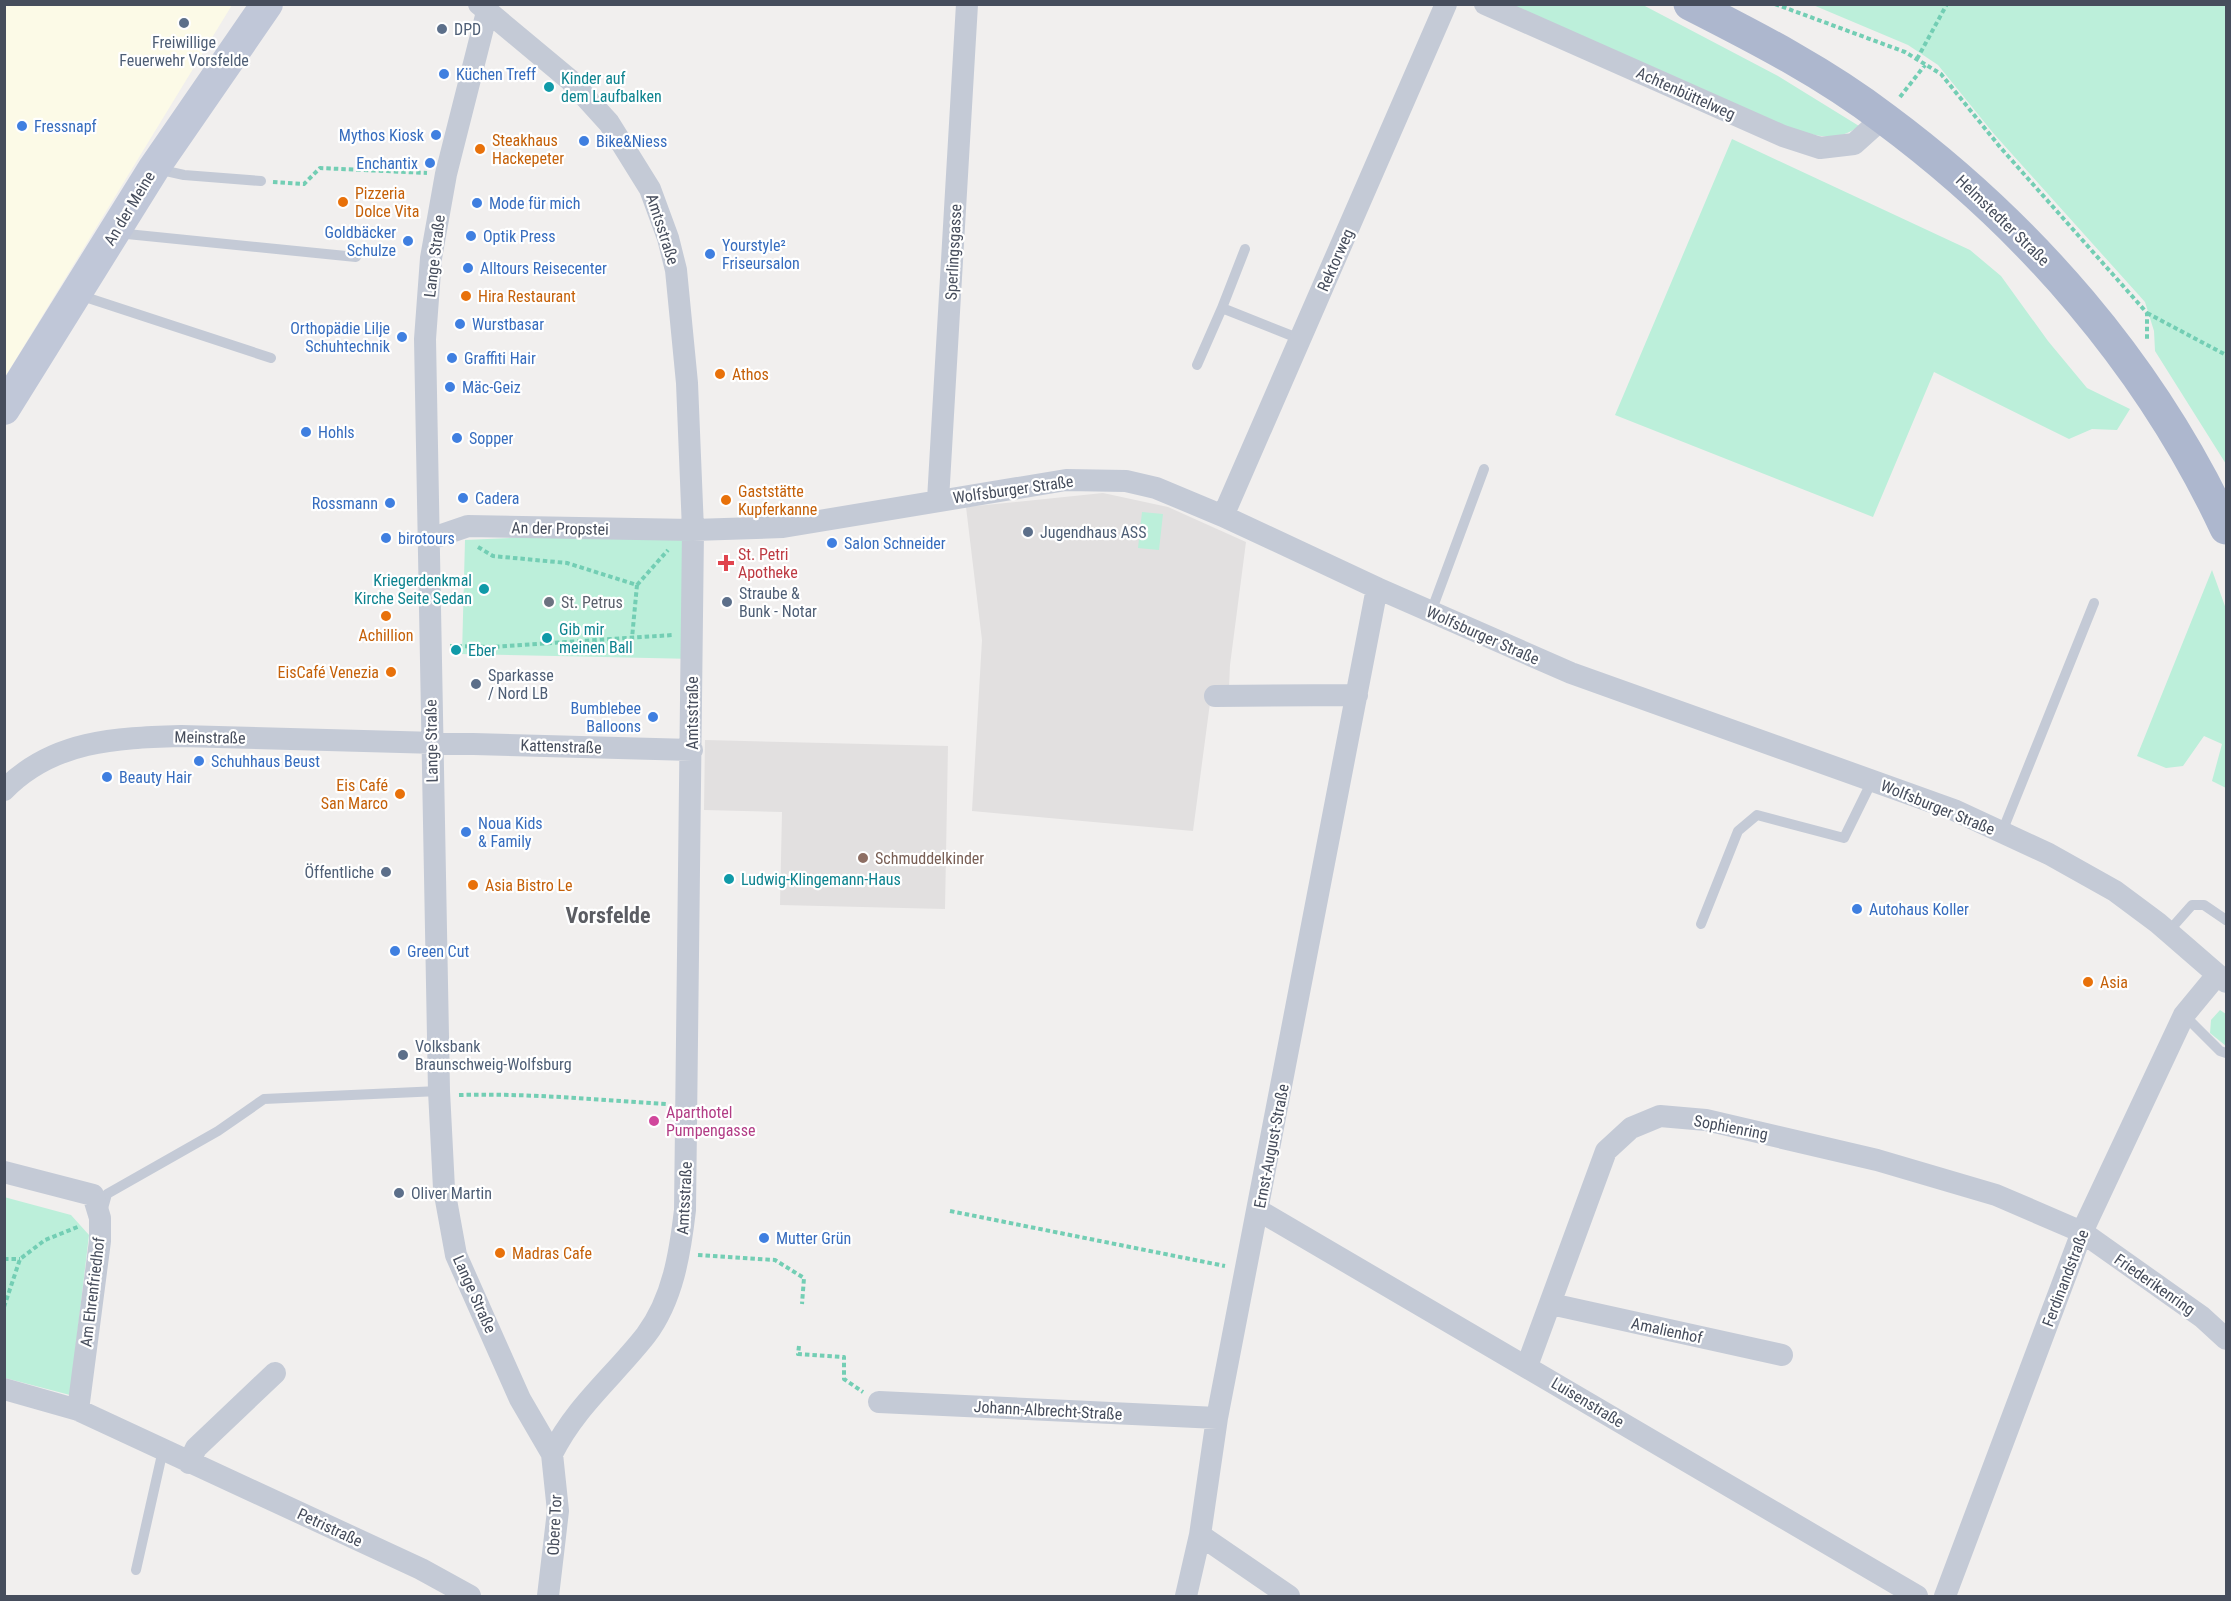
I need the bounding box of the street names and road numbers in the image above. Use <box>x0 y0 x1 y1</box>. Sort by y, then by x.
street label: Achtenbüttelweg <box>1633 63 1738 124</box>
street label: An der Meine <box>100 168 159 249</box>
street label: Helmstedter Straße <box>1952 171 2053 270</box>
street label: Amtsstraße <box>642 191 683 267</box>
street label: Sperlingsgasse <box>941 203 966 301</box>
street label: Lange Straße <box>420 214 449 299</box>
street label: Rektorweg <box>1313 226 1358 294</box>
street label: Wolfsburger Straße <box>952 472 1075 507</box>
street label: An der Propstei <box>511 518 609 539</box>
street label: Wolfsburger Straße <box>1423 602 1542 669</box>
street label: Amtsstraße <box>683 676 702 750</box>
street label: Lange Straße <box>421 699 442 783</box>
street label: Meinstraße <box>174 727 246 748</box>
street label: Kattenstraße <box>520 736 602 757</box>
street label: Wolfsburger Straße <box>1878 776 1998 839</box>
street label: Ernst-August-Straße <box>1250 1082 1293 1210</box>
street label: Sophienring <box>1692 1111 1770 1144</box>
street label: Amtsstraße <box>673 1161 696 1235</box>
street label: Ferdinandstraße <box>2038 1227 2093 1329</box>
street label: Am Ehrenfriedhof <box>76 1236 109 1348</box>
street label: Friederikenring <box>2111 1250 2199 1319</box>
street label: Lange Straße <box>449 1252 500 1336</box>
street label: Amalienhof <box>1630 1314 1704 1347</box>
street label: Luisenstraße <box>1548 1373 1627 1432</box>
street label: Johann-Albrecht-Straße <box>973 1397 1123 1424</box>
street label: Obere Tor <box>543 1494 566 1556</box>
street label: Petristraße <box>294 1504 365 1551</box>

